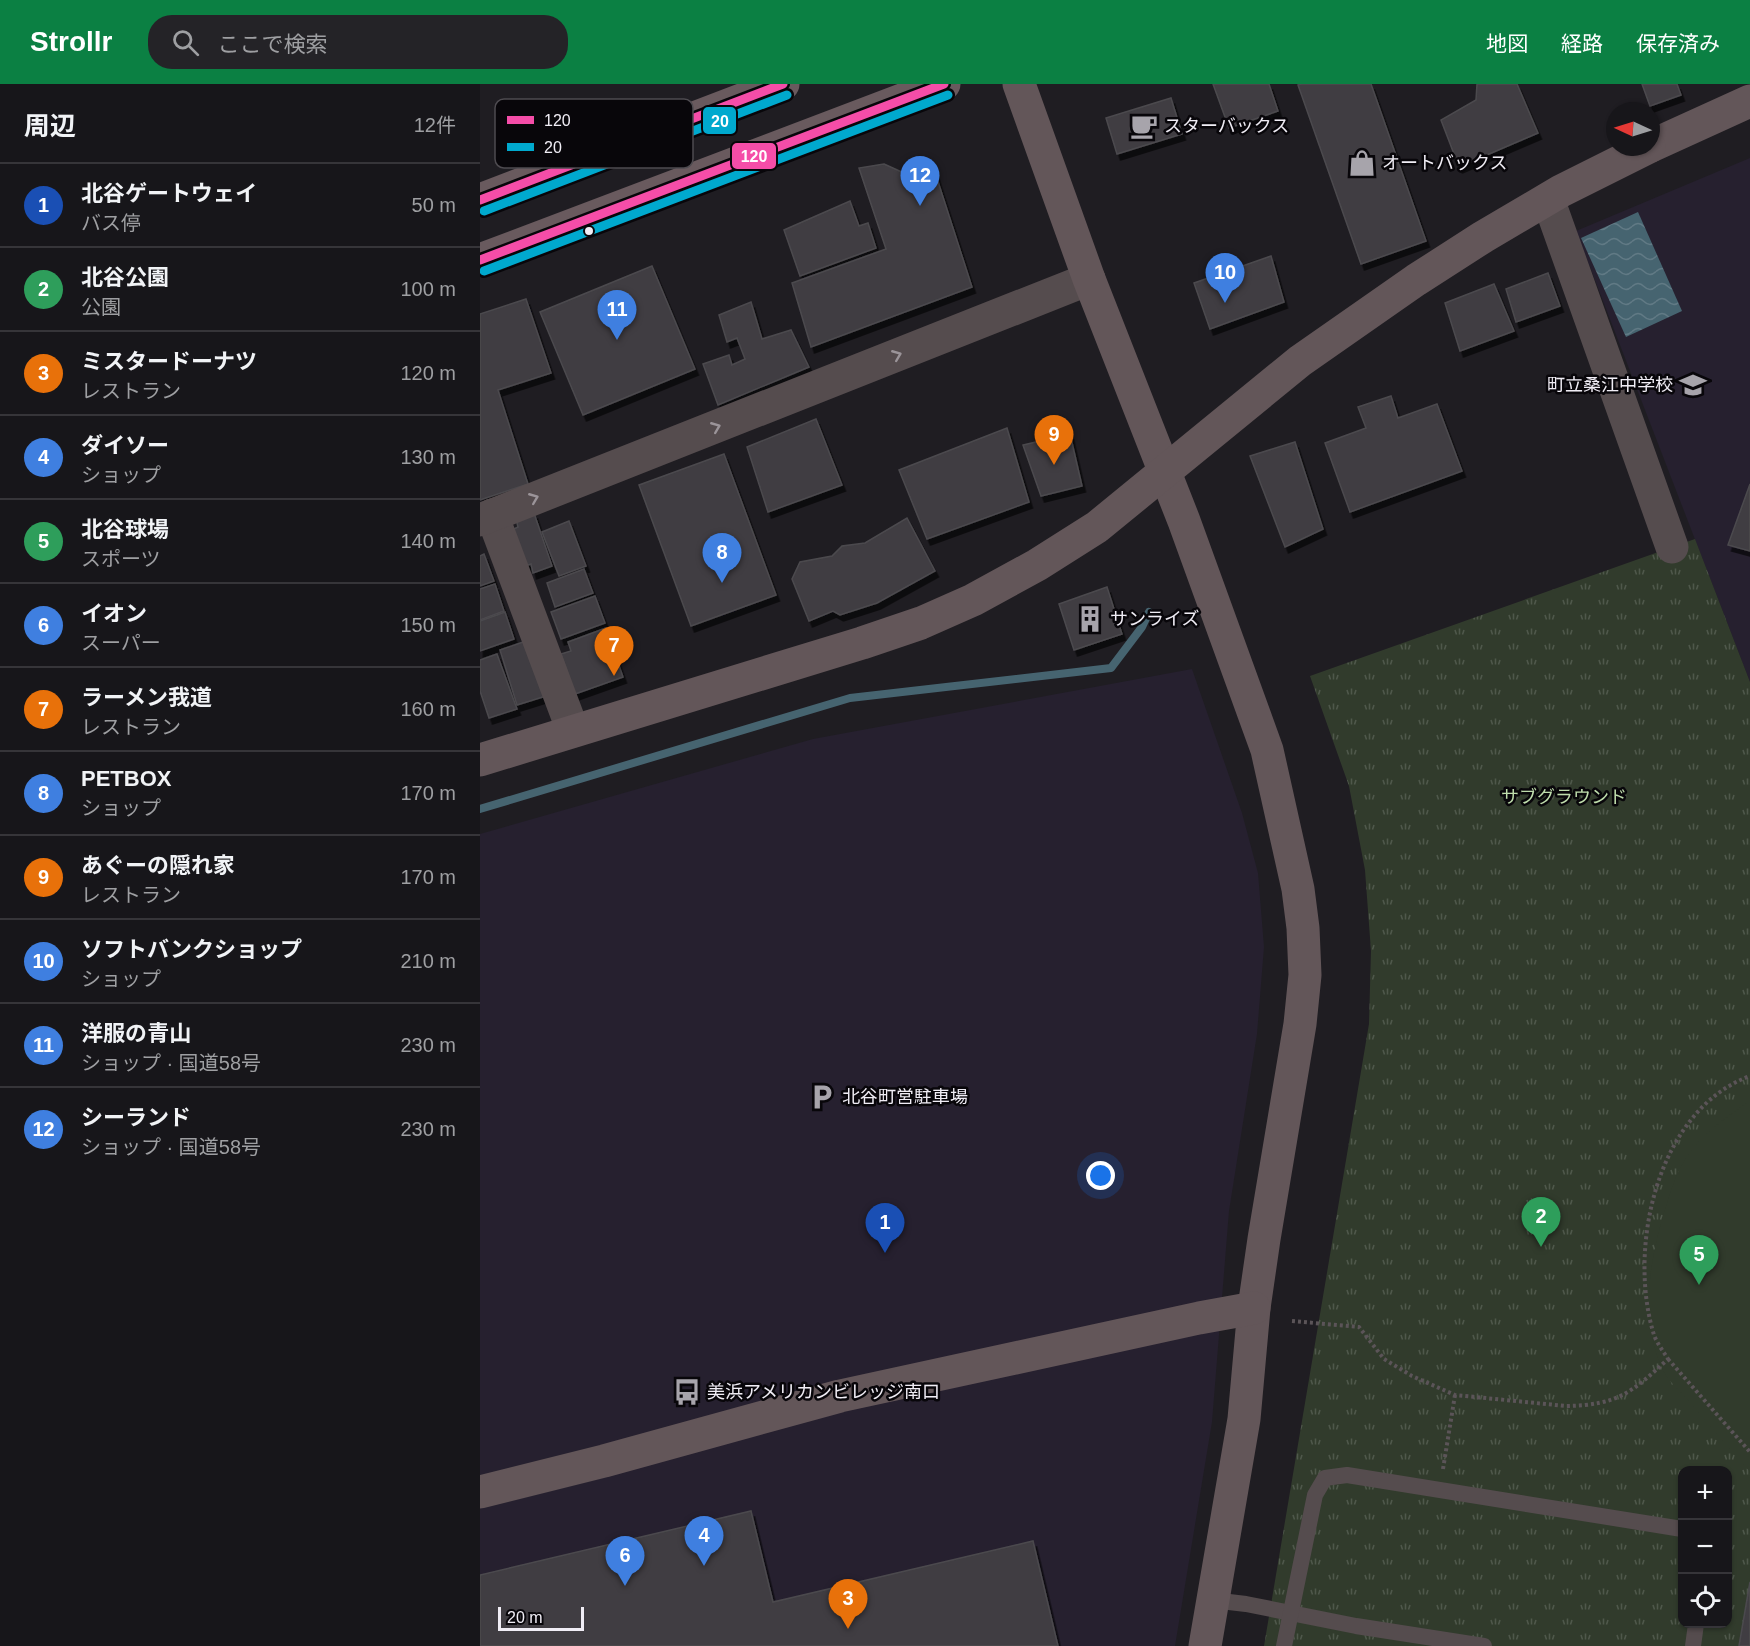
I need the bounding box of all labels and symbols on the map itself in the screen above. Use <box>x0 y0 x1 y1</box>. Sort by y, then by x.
legend <box>495 99 693 168</box>
north arrow <box>1606 102 1660 156</box>
line badge: 20 <box>702 106 737 135</box>
cafe icon: スターバックス <box>1129 111 1159 141</box>
text: 120 <box>544 112 571 129</box>
text: 20 <box>711 113 729 130</box>
place label: スターバックス <box>1164 116 1289 136</box>
text: 20 <box>544 139 562 156</box>
line badge: 120 <box>731 142 777 170</box>
text: 120 <box>741 148 767 165</box>
shop icon: オートバックス <box>1347 148 1377 178</box>
place label: オートバックス <box>1382 153 1507 173</box>
pin: 12 <box>900 156 940 206</box>
unlabelled marker <box>583 225 595 237</box>
pin: 10 <box>1206 254 1244 303</box>
pin: 11 <box>598 290 636 340</box>
one-way arrow <box>891 350 902 362</box>
school or university icon: 町立桑江中学校 <box>1678 370 1708 400</box>
place label: 町立桑江中学校 <box>1547 375 1673 395</box>
pin: 9 <box>1034 416 1074 465</box>
one-way arrow <box>709 422 720 434</box>
one-way arrow <box>529 493 539 506</box>
pin: 8 <box>702 534 742 583</box>
building icon: サンライズ <box>1075 604 1105 634</box>
place label: サンライズ <box>1110 609 1199 629</box>
pin: 7 <box>594 626 634 676</box>
park label: サブグラウンド <box>1501 787 1627 807</box>
parking icon: 北谷町営駐車場 <box>807 1082 837 1112</box>
place label: 北谷町営駐車場 <box>842 1087 968 1107</box>
your location <box>1086 1161 1115 1190</box>
pin: 2 <box>1522 1198 1560 1247</box>
pin: 1 <box>866 1204 904 1253</box>
pin: 5 <box>1680 1236 1718 1285</box>
bus stop icon: 美浜アメリカンビレッジ南口 <box>672 1377 702 1407</box>
place label: 美浜アメリカンビレッジ南口 <box>707 1382 940 1402</box>
pin: 4 <box>684 1516 724 1566</box>
pin: 6 <box>606 1536 644 1586</box>
pin: 3 <box>828 1580 868 1629</box>
scale bar <box>498 1604 584 1632</box>

